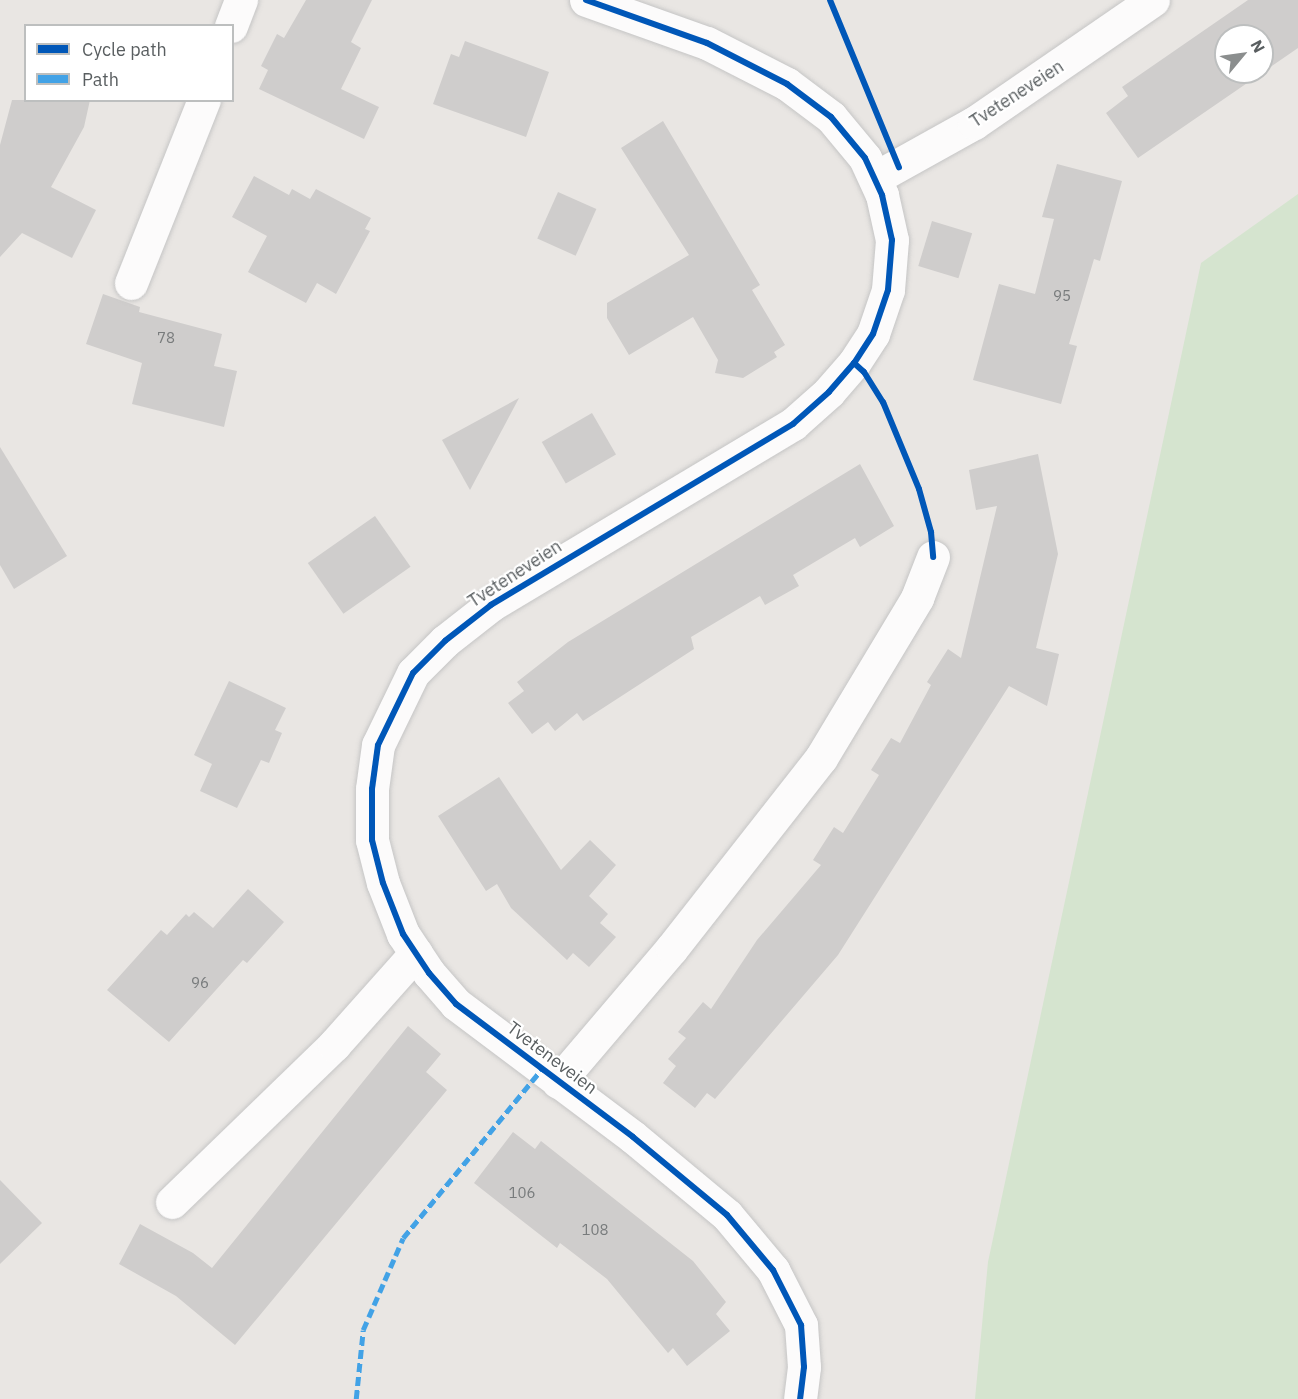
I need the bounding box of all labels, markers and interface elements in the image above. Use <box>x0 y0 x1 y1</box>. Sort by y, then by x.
legend <box>24 24 234 102</box>
north arrow <box>1214 24 1274 84</box>
text: N <box>1246 36 1270 56</box>
text: Cycle path <box>82 38 167 61</box>
street label: Tveteneveien <box>966 56 1068 132</box>
text: Path <box>82 68 119 91</box>
house number: 95 <box>1053 287 1071 305</box>
house number: 78 <box>157 329 175 347</box>
street label: Tveteneveien <box>464 536 566 612</box>
house number: 96 <box>191 974 209 992</box>
street label: Tveteneveien <box>503 1017 601 1099</box>
house number: 106 <box>509 1184 535 1202</box>
house number: 108 <box>582 1221 608 1239</box>

